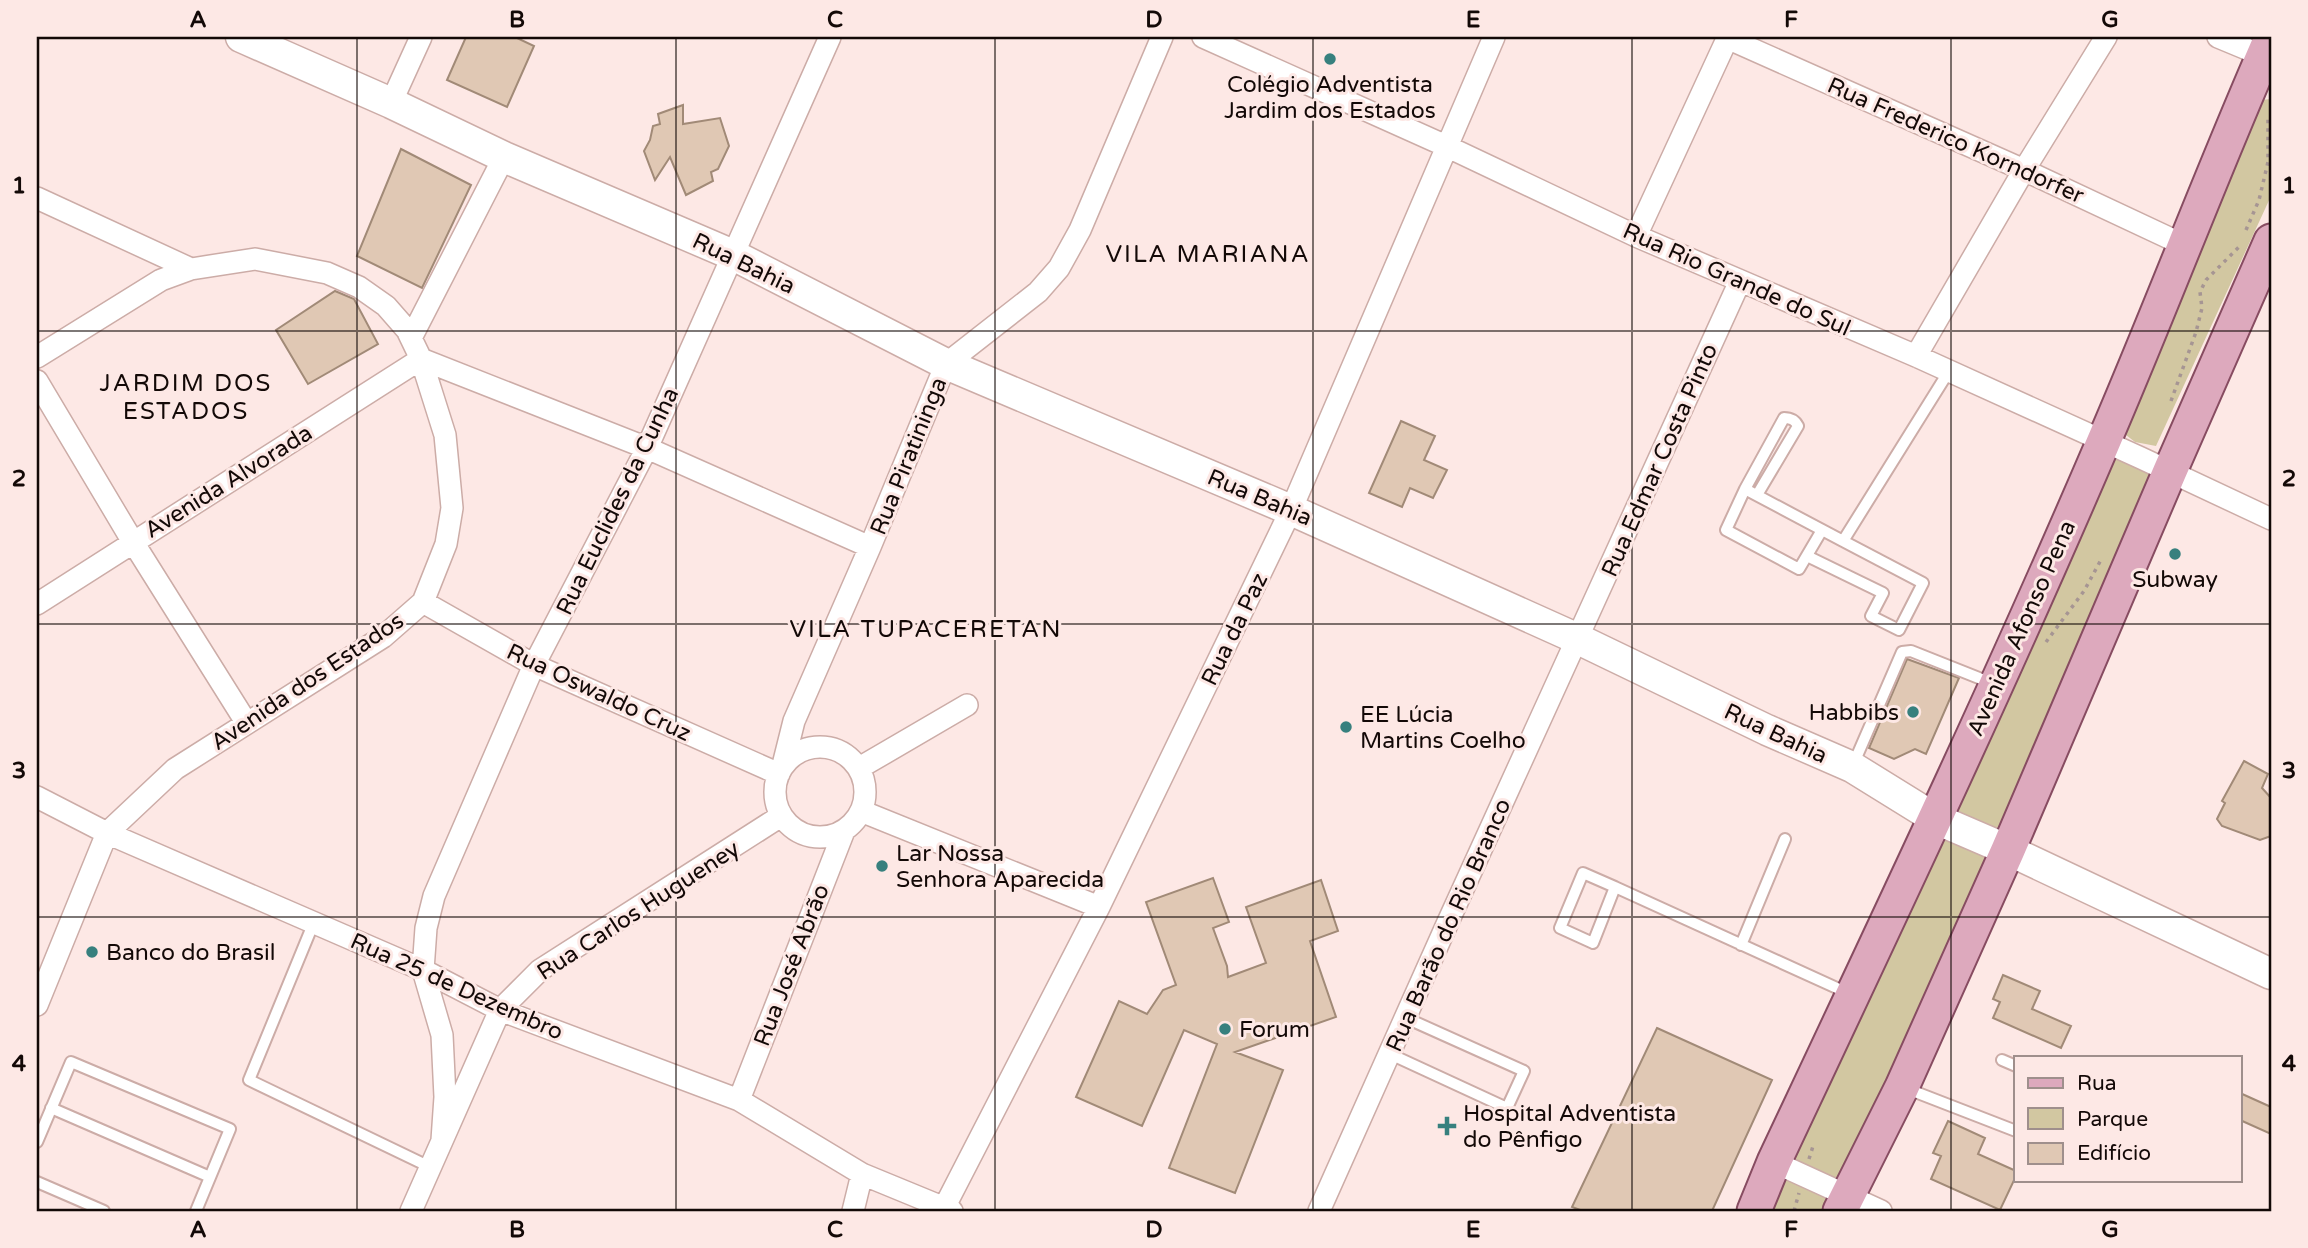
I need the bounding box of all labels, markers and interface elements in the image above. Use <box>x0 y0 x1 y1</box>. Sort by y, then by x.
text: A <box>189 6 207 34</box>
text: B <box>509 6 525 34</box>
text: C <box>827 6 843 34</box>
text: D <box>1145 6 1163 34</box>
text: E <box>1466 6 1480 34</box>
text: F <box>1784 6 1798 34</box>
text: G <box>2101 6 2119 34</box>
marker: Colégio Adventista Jardim dos Estados <box>1322 51 1338 67</box>
place label: Colégio Adventista Jardim dos Estados <box>1224 71 1436 125</box>
street label: Rua Frederico Korndorfer <box>1823 72 2088 210</box>
text: 1 <box>12 172 26 200</box>
text: 1 <box>2282 172 2296 200</box>
street label: Rua Rio Grande do Sul <box>1618 217 1855 343</box>
street label: Rua Bahia <box>688 227 800 301</box>
district label: VILA MARIANA <box>1105 240 1311 269</box>
street label: Rua Edmar Costa Pinto <box>1596 339 1724 581</box>
district label: JARDIM DOS ESTADOS <box>100 369 272 426</box>
street label: Rua Piratininga <box>865 374 953 539</box>
street label: Rua Euclides da Cunha <box>551 383 685 620</box>
street label: Avenida Alvorada <box>139 419 318 545</box>
street label: Rua Bahia <box>1203 463 1316 532</box>
text: 2 <box>12 465 26 493</box>
text: 2 <box>2282 465 2296 493</box>
street label: Avenida Afonso Pena <box>1962 516 2082 741</box>
marker: Subway <box>2167 546 2183 562</box>
place label: Subway <box>2132 566 2218 594</box>
street label: Rua da Paz <box>1196 568 1274 690</box>
street label: Avenida dos Estados <box>206 607 409 757</box>
district label: VILA TUPACERETAN <box>789 615 1063 644</box>
street label: Rua Oswaldo Cruz <box>502 638 695 748</box>
street label: Rua Bahia <box>1719 698 1832 770</box>
place label: Habbibs <box>1808 699 1899 727</box>
place label: EE Lúcia Martins Coelho <box>1360 701 1526 755</box>
marker: Habbibs <box>1905 704 1921 720</box>
marker: EE Lúcia Martins Coelho <box>1338 719 1354 735</box>
text: 3 <box>12 757 26 785</box>
text: 3 <box>2282 757 2296 785</box>
street label: Rua Barão do Rio Branco <box>1380 795 1517 1056</box>
street label: Rua Carlos Hugueney <box>532 835 745 987</box>
place label: Lar Nossa Senhora Aparecida <box>896 840 1104 894</box>
marker: Lar Nossa Senhora Aparecida <box>874 858 890 874</box>
street label: Rua José Abrão <box>748 880 836 1050</box>
street label: Rua 25 de Dezembro <box>346 927 567 1046</box>
place label: Banco do Brasil <box>106 939 276 967</box>
marker: Banco do Brasil <box>84 944 100 960</box>
place label: Forum <box>1239 1016 1310 1044</box>
marker: Forum <box>1217 1021 1233 1037</box>
text: 4 <box>12 1050 27 1078</box>
text: 4 <box>2282 1050 2297 1078</box>
legend <box>2014 1056 2242 1182</box>
text: Rua <box>2077 1071 2117 1096</box>
place label: Hospital Adventista do Pênfigo <box>1463 1100 1676 1154</box>
text: Parque <box>2077 1107 2148 1132</box>
marker: Hospital Adventista do Pênfigo <box>1437 1116 1457 1136</box>
text: Edifício <box>2077 1141 2151 1166</box>
text: A <box>189 1216 207 1244</box>
text: B <box>509 1216 525 1244</box>
text: C <box>827 1216 843 1244</box>
text: D <box>1145 1216 1163 1244</box>
text: E <box>1466 1216 1480 1244</box>
text: F <box>1784 1216 1798 1244</box>
text: G <box>2101 1216 2119 1244</box>

